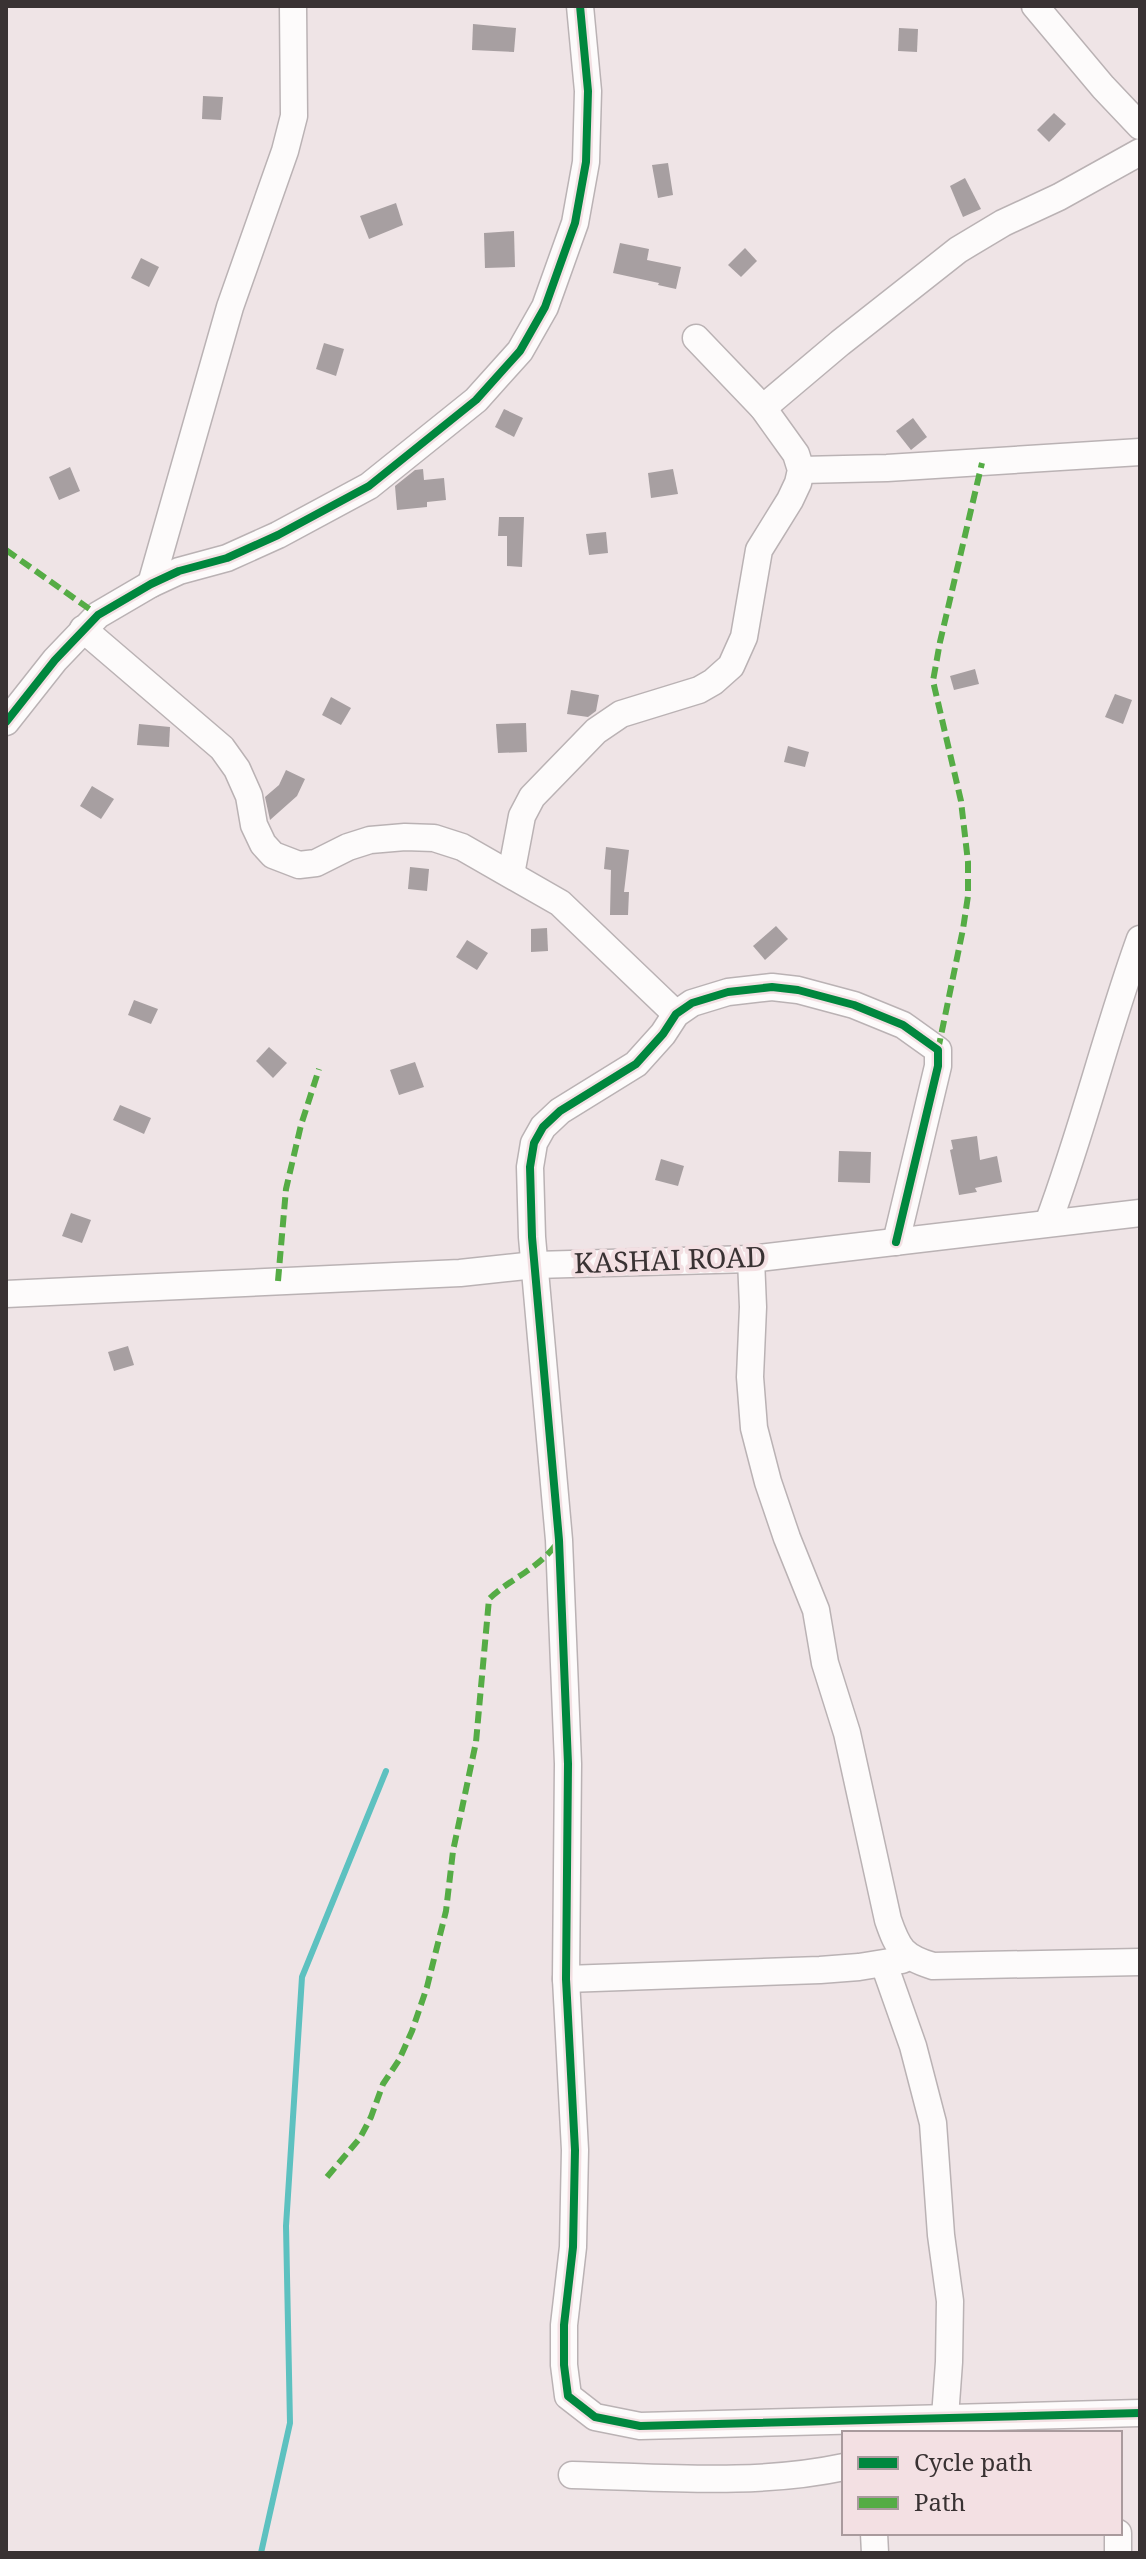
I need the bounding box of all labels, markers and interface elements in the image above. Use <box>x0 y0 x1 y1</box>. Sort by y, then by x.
street label: KASHAI ROAD <box>573 1237 767 1281</box>
legend <box>842 2431 1122 2535</box>
text: Cycle path <box>914 2445 1033 2478</box>
text: Path <box>914 2485 966 2518</box>

